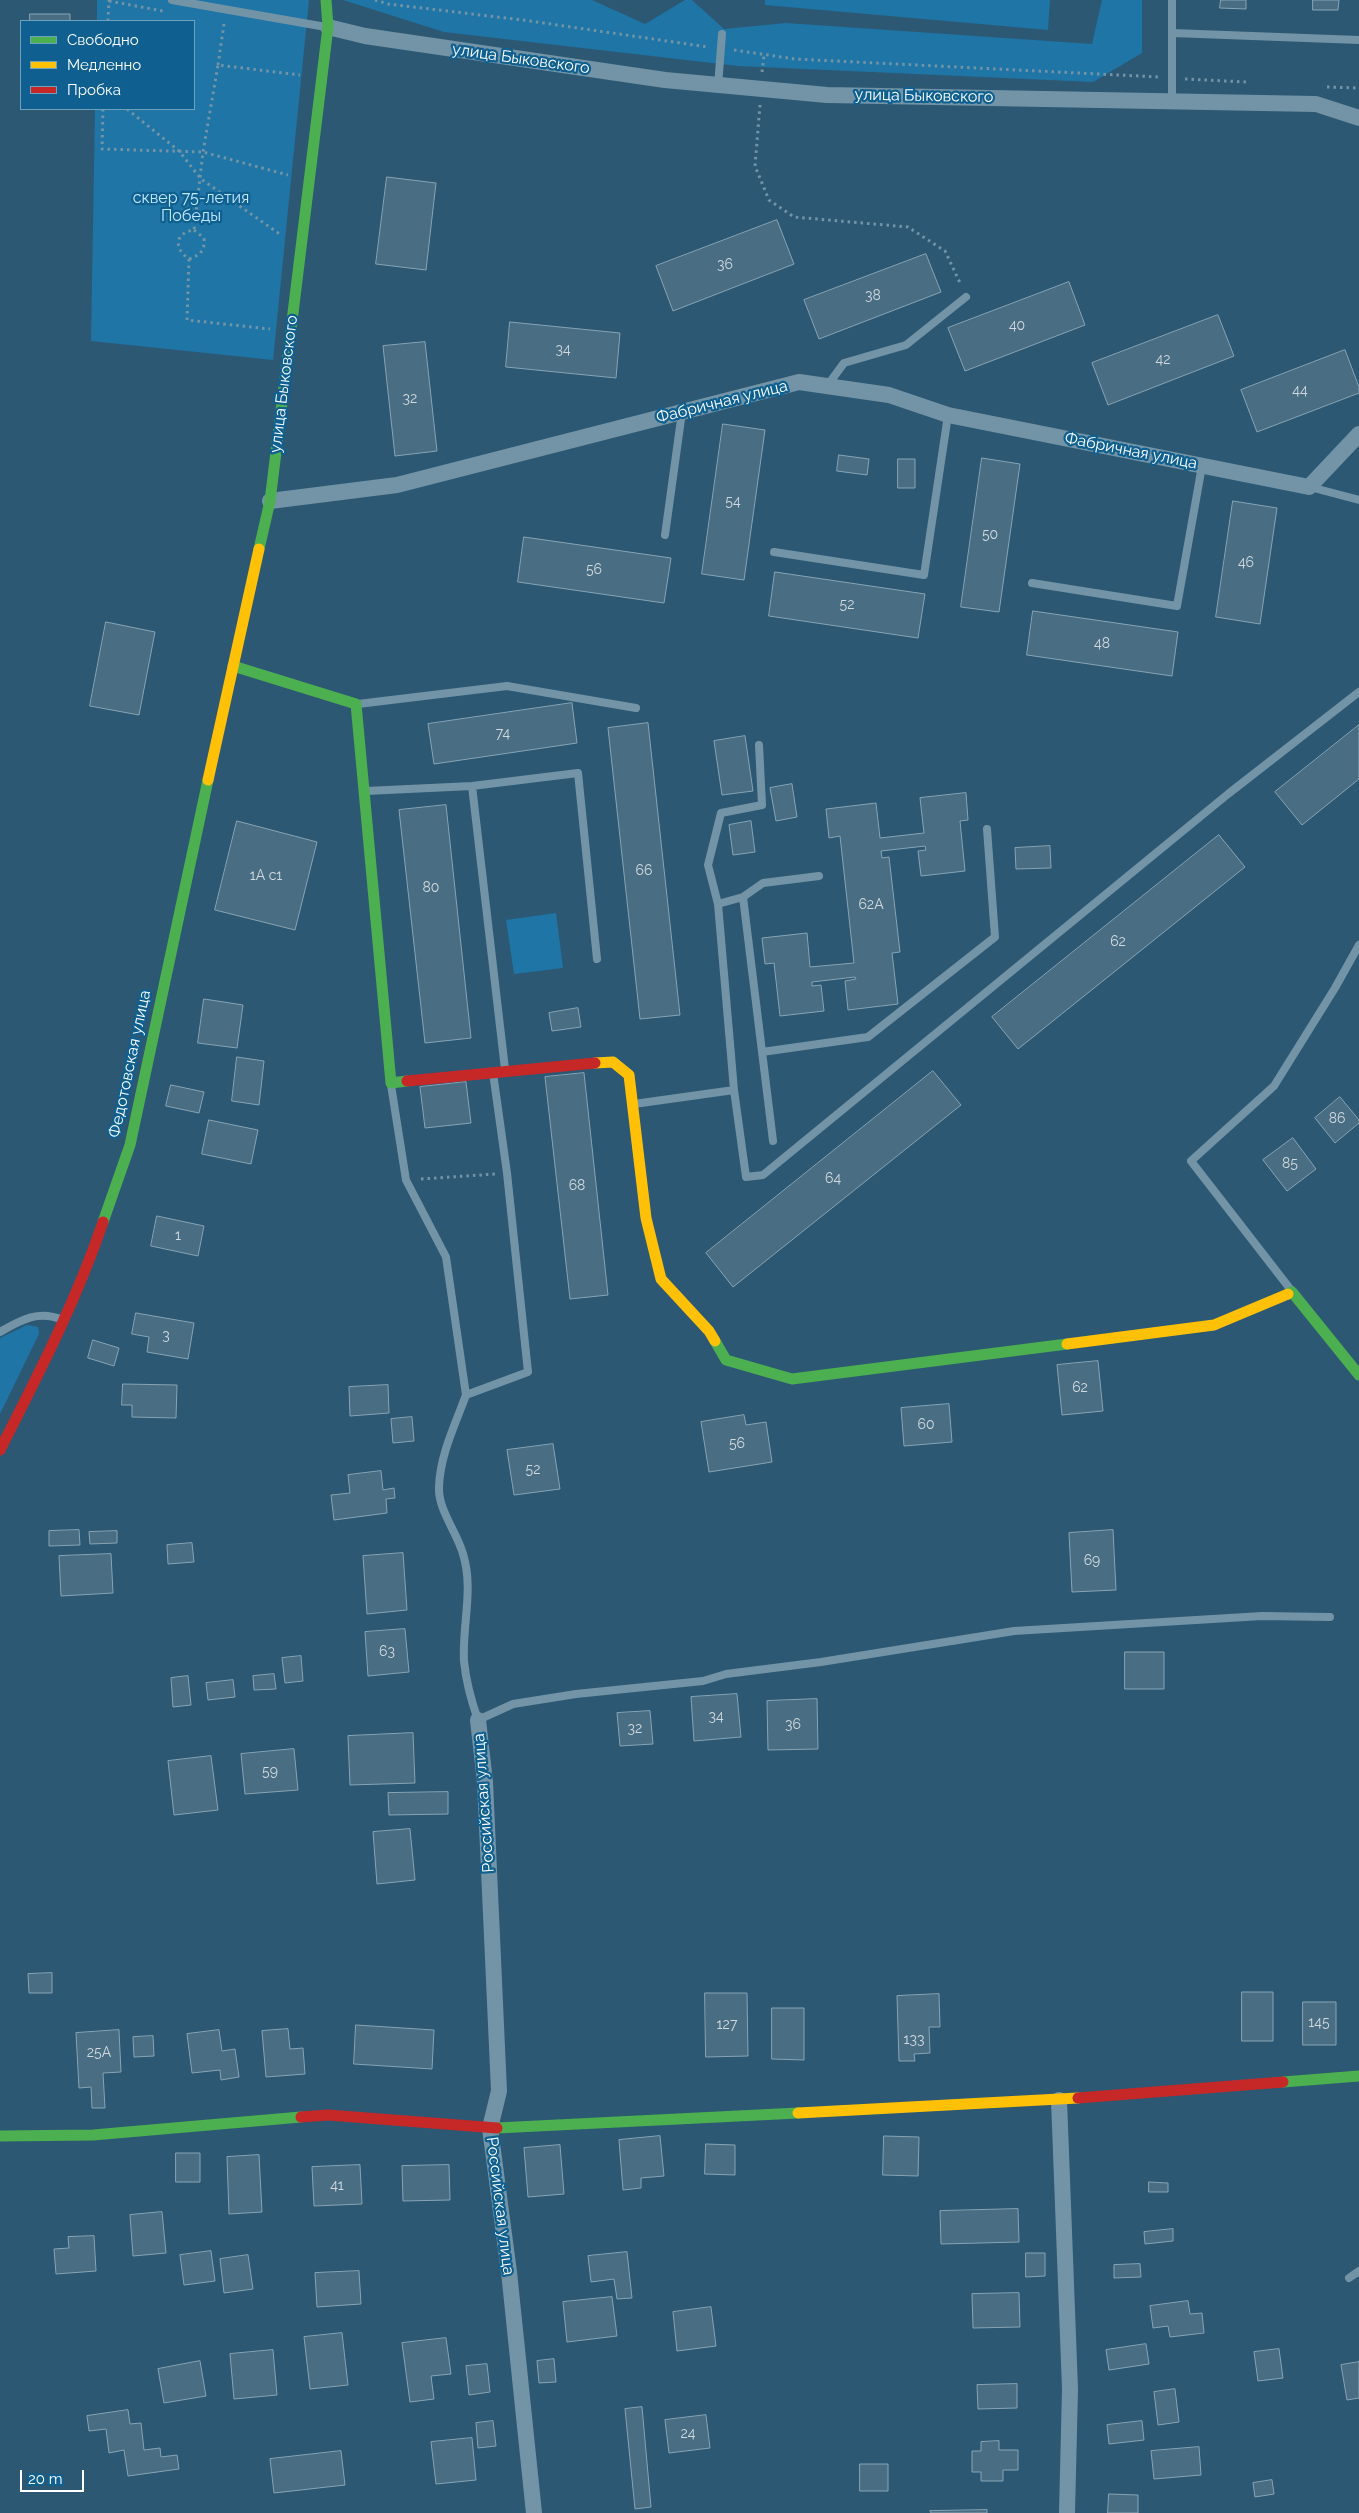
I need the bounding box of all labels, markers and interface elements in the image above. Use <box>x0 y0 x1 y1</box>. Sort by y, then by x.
legend <box>20 20 195 110</box>
text: Свободно <box>67 31 139 49</box>
street label: улица Быковского <box>451 40 591 78</box>
text: Медленно <box>67 56 141 74</box>
text: Пробка <box>67 81 121 99</box>
street label: улица Быковского <box>854 85 994 107</box>
park label: сквер 75-летия Победы <box>133 188 249 226</box>
house number: 36 <box>717 257 733 273</box>
house number: 38 <box>865 288 881 304</box>
street label: улица Быковского <box>266 314 302 454</box>
house number: 40 <box>1009 318 1025 334</box>
house number: 34 <box>555 342 571 358</box>
house number: 42 <box>1156 352 1170 368</box>
street label: Фабричная улица <box>654 376 790 428</box>
house number: 44 <box>1292 383 1308 399</box>
house number: 32 <box>403 391 417 407</box>
street label: Фабричная улица <box>1063 429 1199 473</box>
house number: 54 <box>725 494 741 510</box>
house number: 50 <box>982 527 998 543</box>
house number: 46 <box>1238 555 1254 571</box>
house number: 56 <box>586 562 602 578</box>
house number: 52 <box>840 597 854 613</box>
house number: 48 <box>1094 636 1110 652</box>
house number: 74 <box>496 726 510 742</box>
house number: 66 <box>636 863 652 879</box>
house number: 1А с1 <box>250 868 282 884</box>
house number: 80 <box>423 880 439 896</box>
house number: 62А <box>858 897 884 913</box>
house number: 62 <box>1110 934 1126 950</box>
street label: Федотовская улица <box>105 988 155 1140</box>
house number: 86 <box>1329 1111 1345 1127</box>
house number: 85 <box>1282 1156 1298 1172</box>
house number: 64 <box>825 1171 841 1187</box>
house number: 68 <box>569 1178 585 1194</box>
house number: 1 <box>175 1228 181 1244</box>
house number: 3 <box>162 1328 170 1344</box>
house number: 62 <box>1072 1380 1088 1396</box>
house number: 60 <box>917 1417 935 1433</box>
house number: 56 <box>729 1436 745 1452</box>
house number: 52 <box>526 1462 540 1478</box>
house number: 69 <box>1084 1553 1100 1569</box>
house number: 63 <box>379 1644 395 1660</box>
house number: 34 <box>708 1709 724 1725</box>
house number: 36 <box>785 1717 801 1733</box>
house number: 32 <box>628 1721 642 1737</box>
street label: Российская улица <box>470 1733 498 1873</box>
house number: 59 <box>262 1764 278 1780</box>
house number: 145 <box>1308 2015 1330 2031</box>
house number: 127 <box>717 2017 737 2033</box>
house number: 133 <box>904 2032 924 2048</box>
house number: 25А <box>87 2045 111 2061</box>
street label: Российская улица <box>482 2136 518 2276</box>
house number: 41 <box>330 2178 344 2194</box>
house number: 24 <box>681 2426 695 2442</box>
scale bar <box>22 2460 86 2492</box>
text: 20 m <box>28 2470 63 2488</box>

